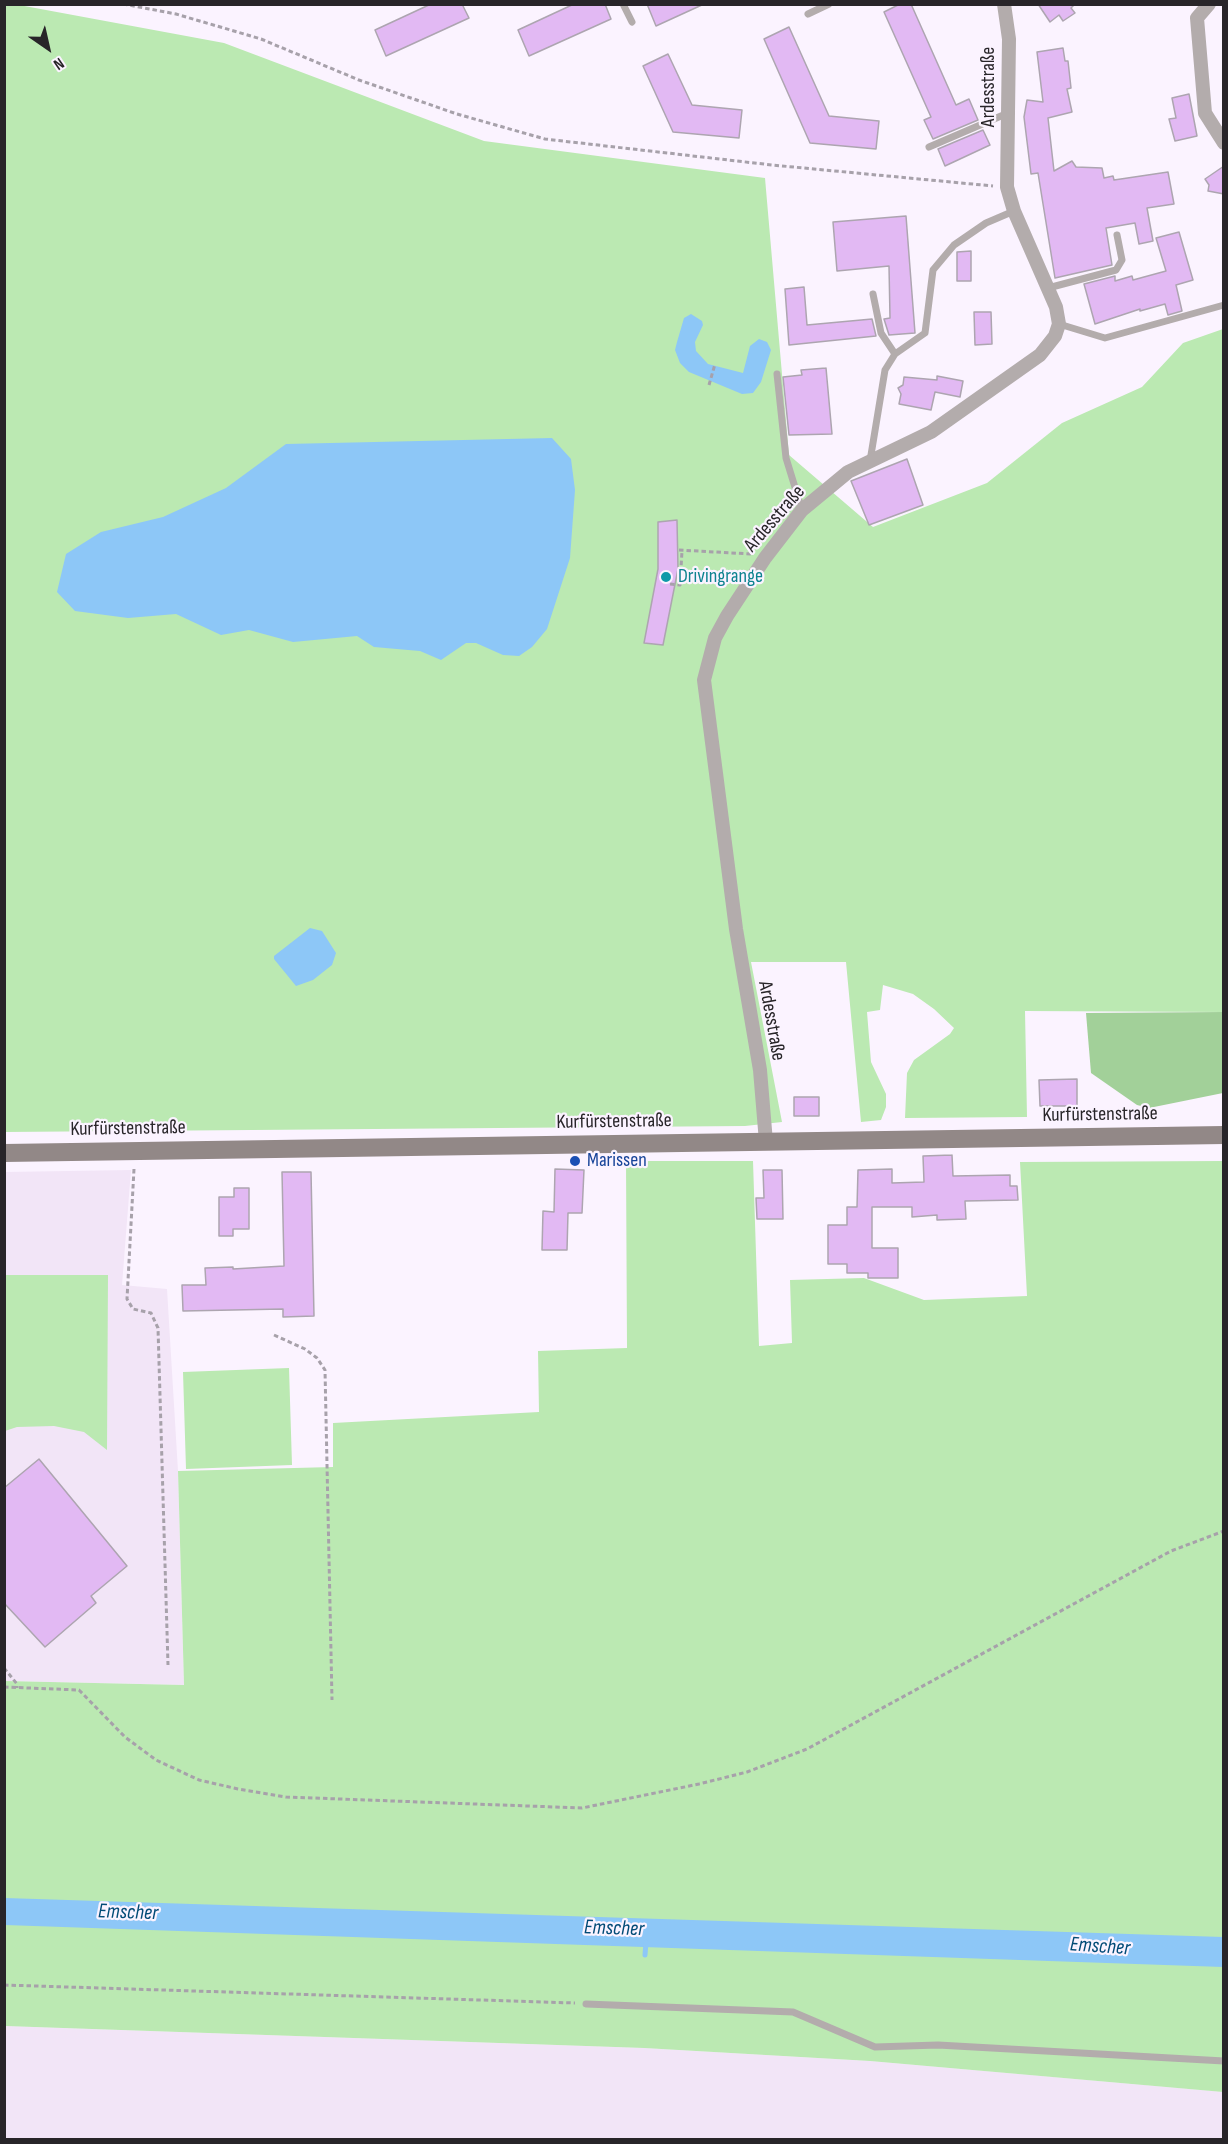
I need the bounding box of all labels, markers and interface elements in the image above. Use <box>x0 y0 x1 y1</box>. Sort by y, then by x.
north arrow <box>18 18 78 78</box>
street label: Ardesstraße <box>977 47 1001 127</box>
text: N <box>49 53 67 74</box>
street label: Ardesstraße <box>740 481 810 557</box>
place label: Drivingrange <box>678 565 763 589</box>
marker: Drivingrange <box>659 570 673 584</box>
street label: Ardesstraße <box>752 979 790 1063</box>
street label: Kurfürstenstraße <box>1042 1102 1158 1128</box>
street label: Kurfürstenstraße <box>556 1109 672 1135</box>
street label: Kurfürstenstraße <box>70 1116 186 1142</box>
place label: Marissen <box>587 1149 647 1173</box>
marker: Marissen <box>568 1154 582 1168</box>
water label: Emscher <box>97 1899 159 1927</box>
water label: Emscher <box>583 1915 645 1943</box>
water label: Emscher <box>1069 1932 1131 1962</box>

